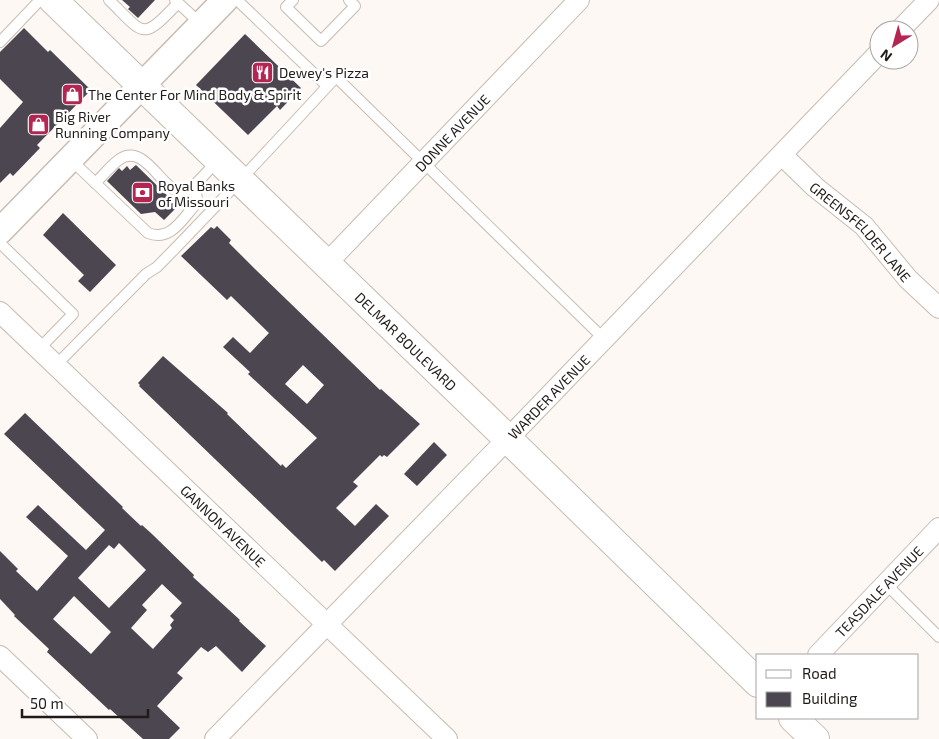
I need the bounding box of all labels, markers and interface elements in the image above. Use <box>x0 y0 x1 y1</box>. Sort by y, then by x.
north arrow <box>869 20 919 70</box>
text: N <box>877 46 895 66</box>
restaurant icon: Dewey's Pizza <box>251 60 275 84</box>
place label: Dewey's Pizza <box>279 64 369 81</box>
shop icon: The Center For Mind Body & Spirit <box>60 82 84 106</box>
place label: The Center For Mind Body & Spirit <box>88 86 301 103</box>
street label: DONNE AVENUE <box>411 90 493 175</box>
place label: Big River Running Company <box>55 108 171 141</box>
shop icon: Big River Running Company <box>27 112 51 136</box>
place label: Royal Banks of Missouri <box>158 177 235 210</box>
street label: GREENSFELDER LANE <box>807 178 915 285</box>
bank icon: Royal Banks of Missouri <box>130 181 154 205</box>
street label: DELMAR BOULEVARD <box>352 288 461 394</box>
street label: WARDER AVENUE <box>504 351 593 442</box>
street label: GANNON AVENUE <box>177 481 270 570</box>
street label: TEASDALE AVENUE <box>831 542 926 641</box>
legend <box>756 654 919 719</box>
text: Road <box>802 664 837 682</box>
scale bar <box>22 686 149 718</box>
text: Building <box>802 689 858 707</box>
text: 50 m <box>30 694 64 712</box>

